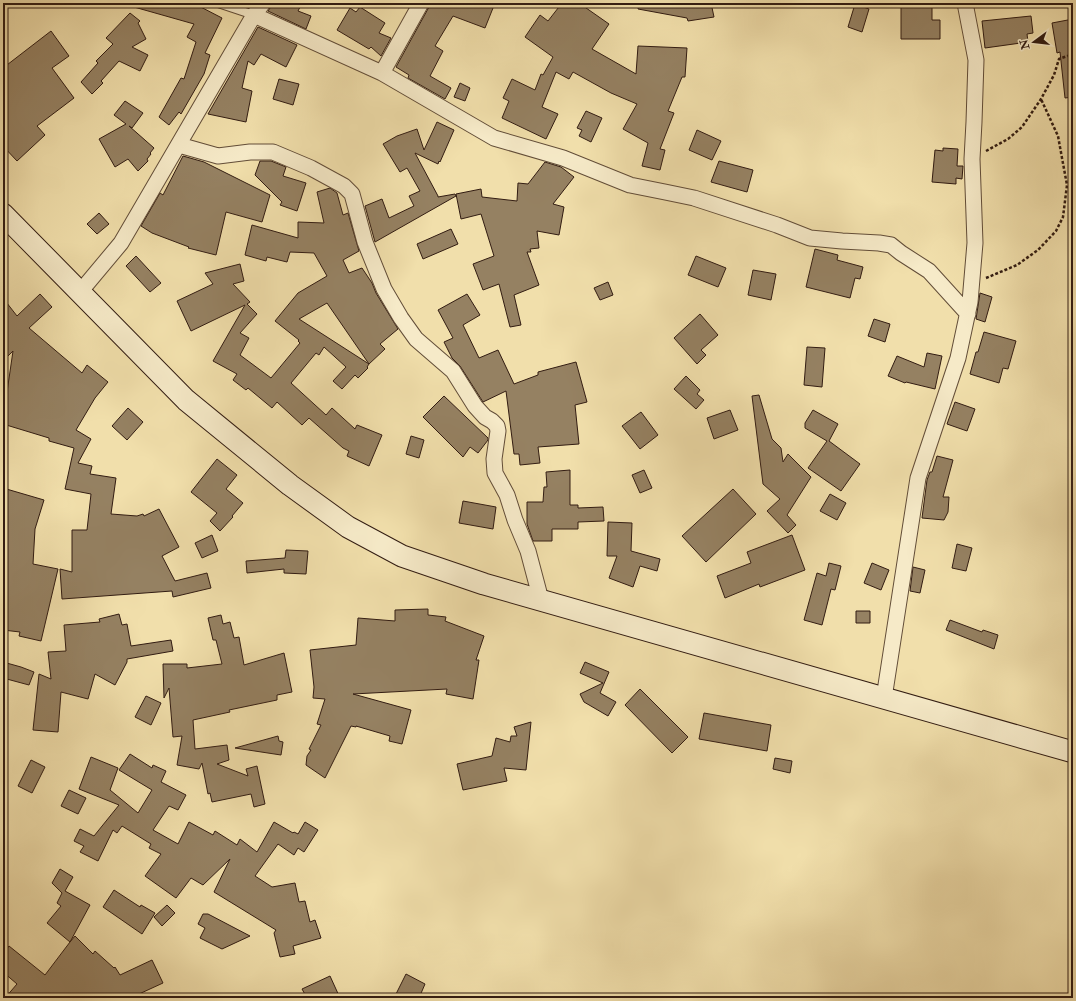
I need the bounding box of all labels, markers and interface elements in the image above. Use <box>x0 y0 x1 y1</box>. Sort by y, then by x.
north arrow <box>1014 22 1054 62</box>
text: N <box>1017 37 1033 52</box>

